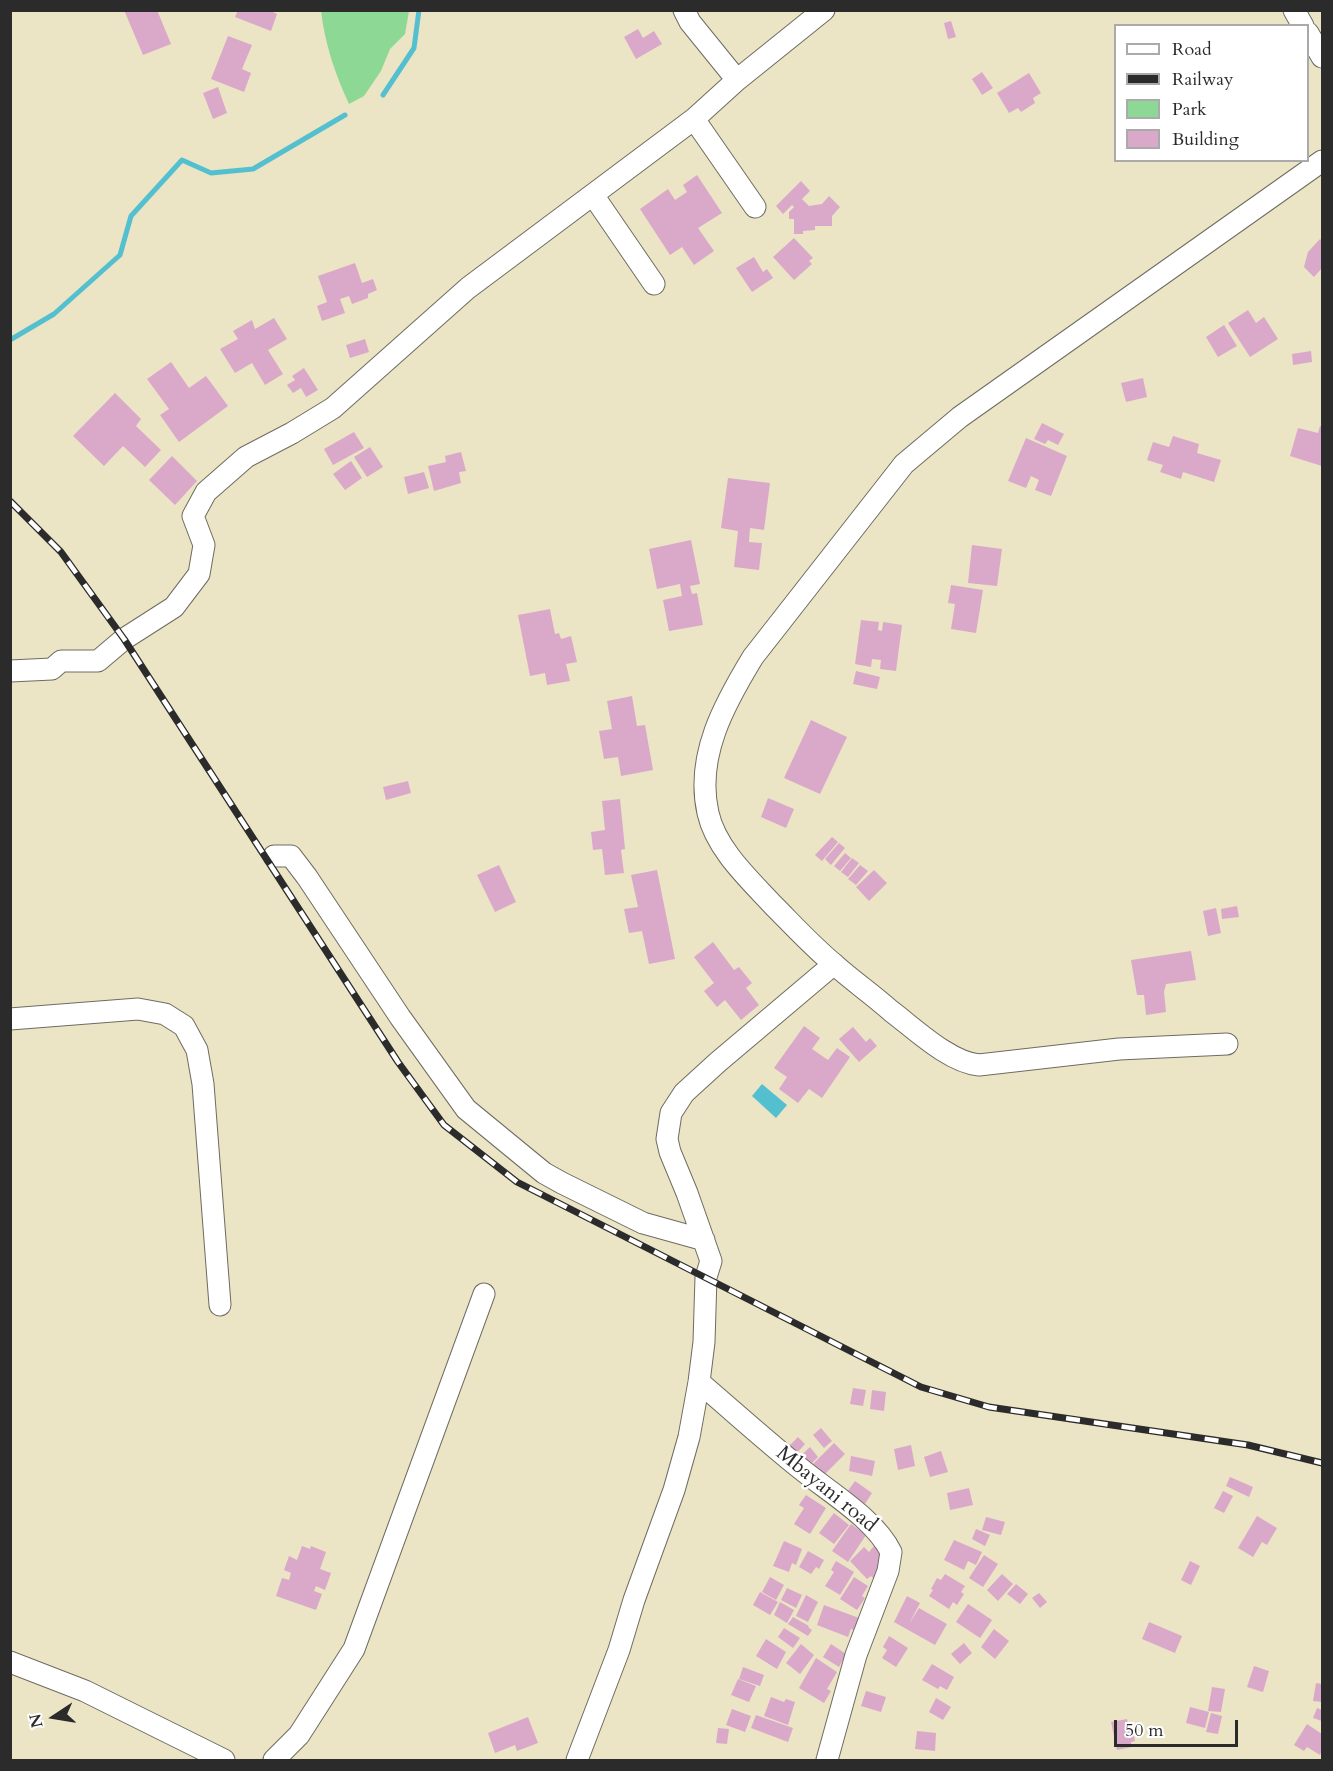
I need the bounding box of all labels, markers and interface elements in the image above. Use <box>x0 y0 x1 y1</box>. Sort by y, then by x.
legend <box>1114 24 1309 162</box>
text: Road <box>1172 37 1212 62</box>
text: Railway <box>1172 67 1234 92</box>
text: Park <box>1172 97 1207 122</box>
text: Building <box>1172 127 1239 152</box>
street label: Mbayani road <box>770 1441 882 1539</box>
north arrow <box>24 1687 84 1747</box>
scale bar <box>1117 1708 1242 1746</box>
text: N <box>24 1712 49 1730</box>
text: 50 m <box>1125 1718 1164 1743</box>

